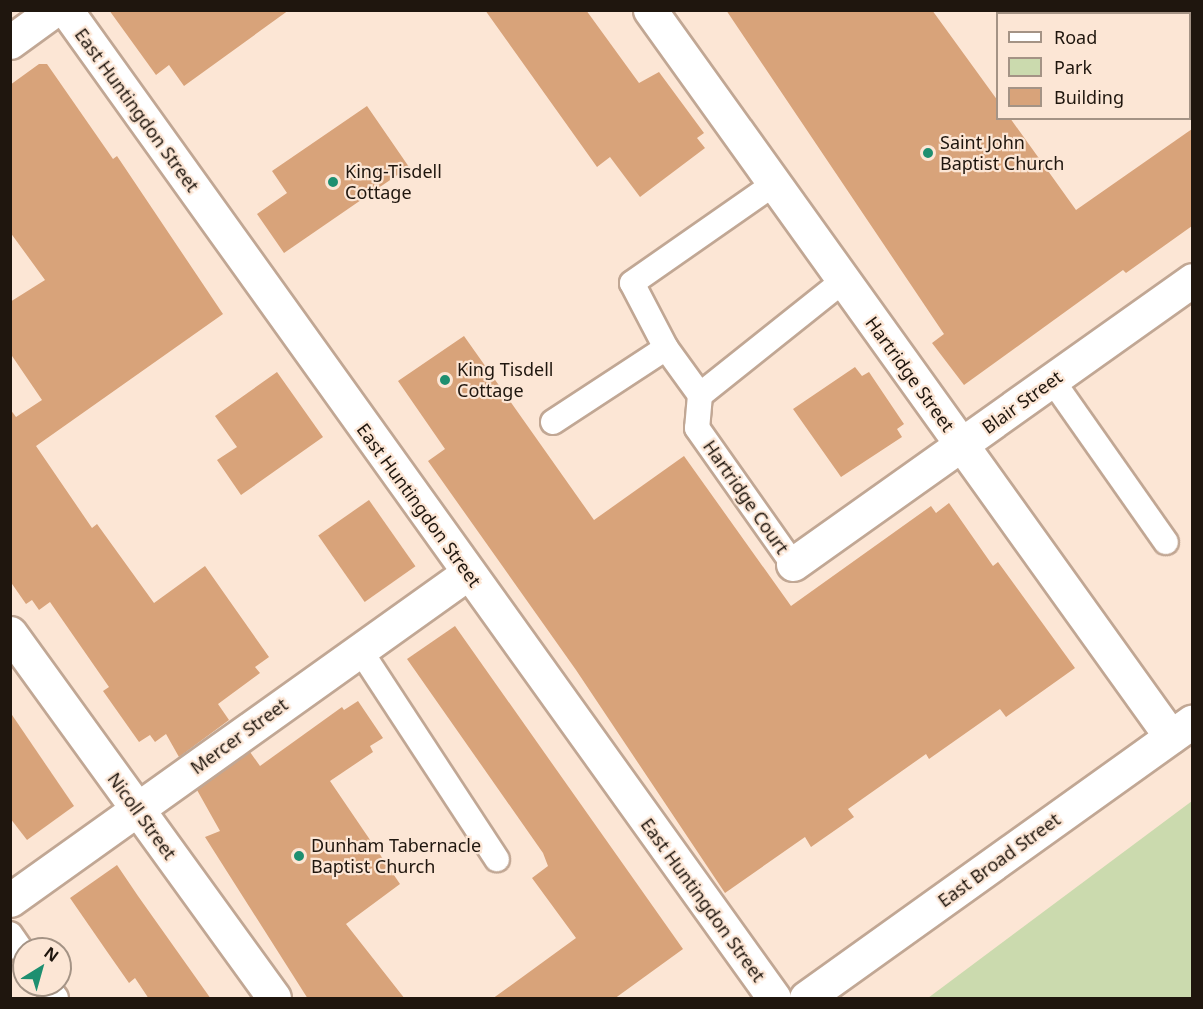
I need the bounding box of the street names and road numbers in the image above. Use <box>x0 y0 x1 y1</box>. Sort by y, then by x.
street label: East Huntingdon Street <box>70 24 204 196</box>
street label: Hartridge Street <box>861 312 959 436</box>
street label: Blair Street <box>978 366 1066 438</box>
street label: East Huntingdon Street <box>352 419 486 591</box>
street label: Hartridge Court <box>699 436 793 558</box>
street label: Mercer Street <box>186 694 292 778</box>
street label: Nicoll Street <box>103 768 181 864</box>
street label: East Broad Street <box>934 808 1064 912</box>
street label: East Huntingdon Street <box>636 814 770 986</box>

